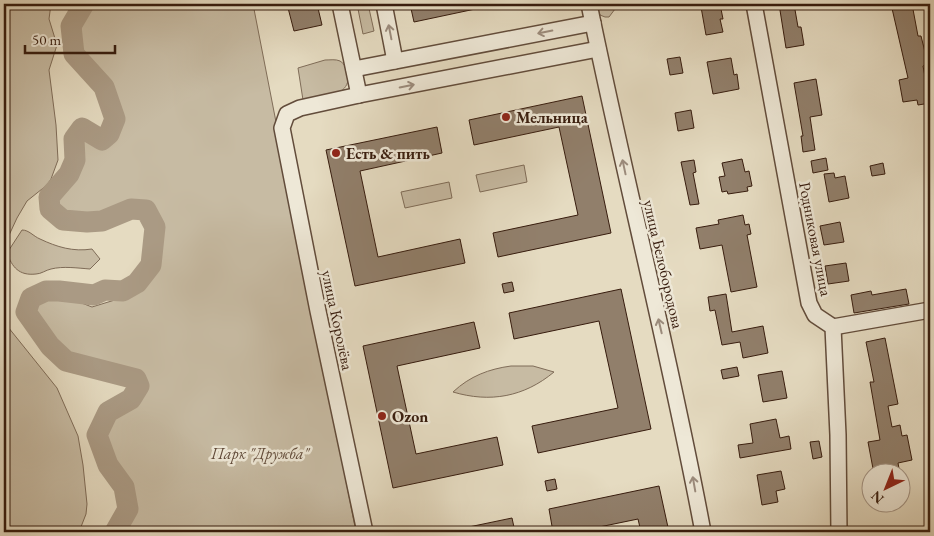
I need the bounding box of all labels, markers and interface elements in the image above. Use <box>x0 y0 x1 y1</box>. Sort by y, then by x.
scale bar <box>25 22 115 54</box>
one-way arrow <box>384 25 394 41</box>
one-way arrow <box>538 28 554 38</box>
text: 50 m <box>32 30 61 49</box>
one-way arrow <box>399 81 415 90</box>
place label: Мельница <box>516 107 589 128</box>
marker: Мельница <box>500 111 512 123</box>
place label: Есть & пить <box>346 143 430 164</box>
marker: Есть & пить <box>330 147 342 159</box>
one-way arrow <box>619 159 628 175</box>
street label: Родниковая улица <box>794 180 837 299</box>
street label: улица Белобородова <box>638 198 689 331</box>
street label: улица Королёва <box>317 268 358 373</box>
one-way arrow <box>654 318 664 334</box>
place label: Ozon <box>392 406 428 427</box>
marker: Ozon <box>376 410 388 422</box>
park label: Парк "Дружба" <box>210 443 311 464</box>
north arrow <box>862 464 912 514</box>
one-way arrow <box>689 477 698 493</box>
text: N <box>866 487 887 508</box>

